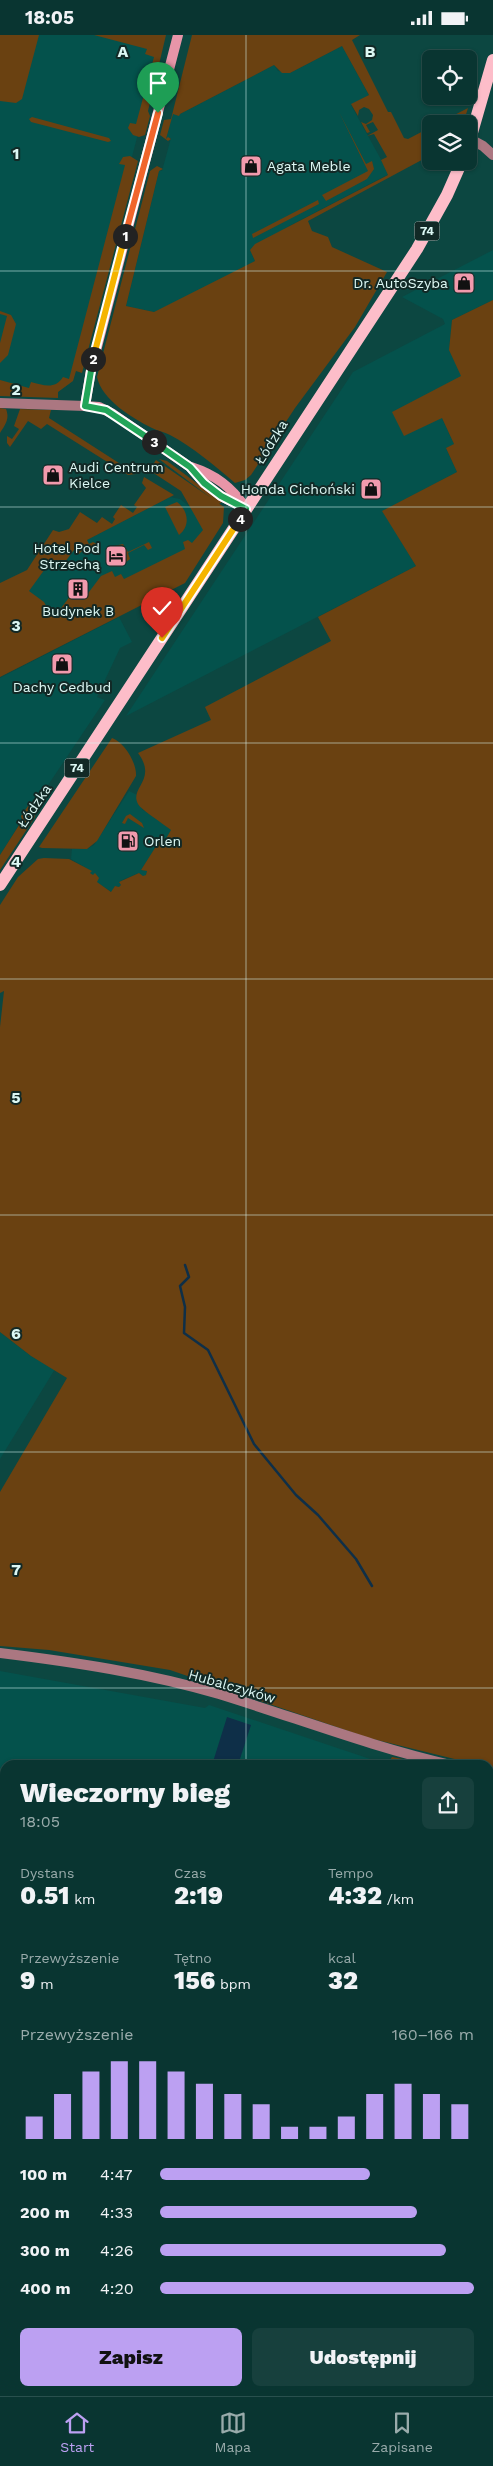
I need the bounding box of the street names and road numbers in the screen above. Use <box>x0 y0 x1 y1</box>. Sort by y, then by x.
road number: 74 <box>414 222 440 241</box>
street label: Łódzka <box>251 417 291 467</box>
road number: 74 <box>64 759 90 777</box>
street label: Łódzka <box>14 781 54 831</box>
street label: Hubalczyków <box>187 1666 278 1706</box>

